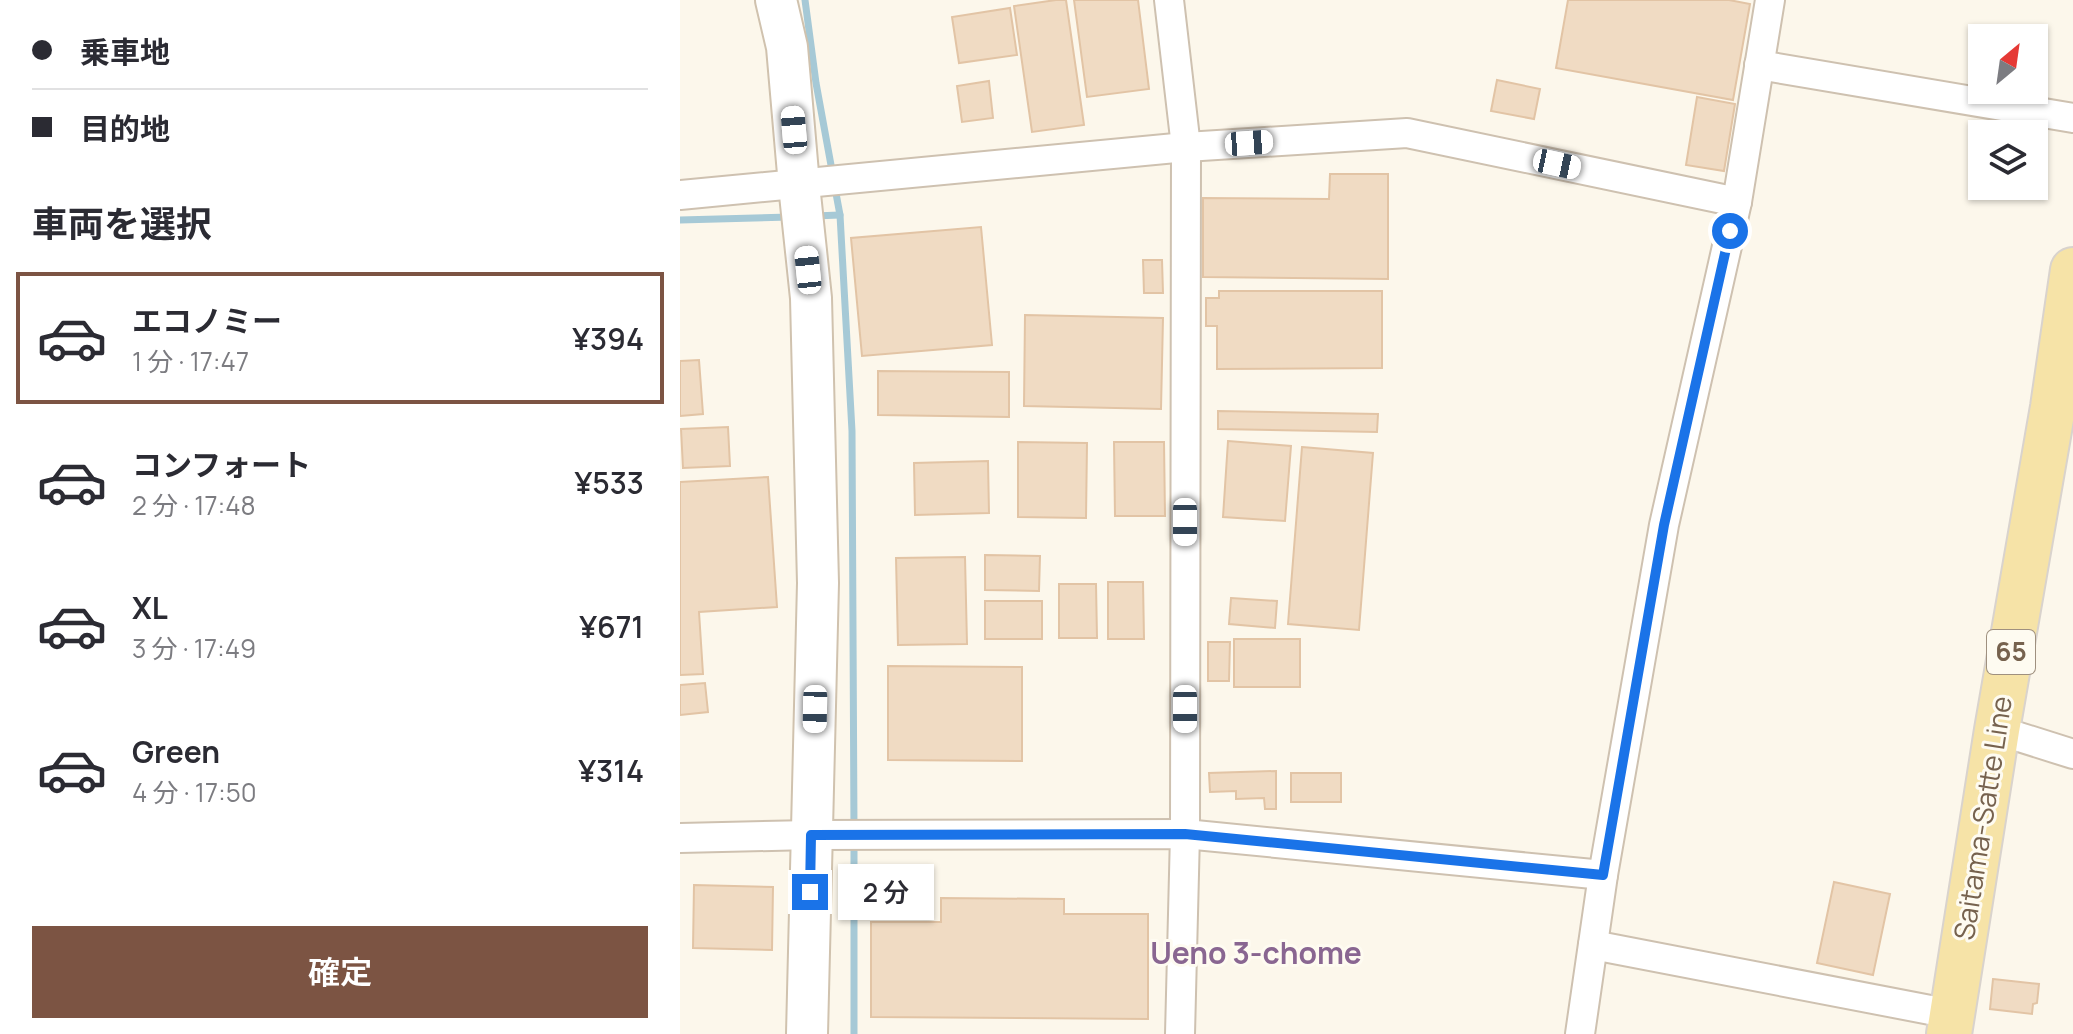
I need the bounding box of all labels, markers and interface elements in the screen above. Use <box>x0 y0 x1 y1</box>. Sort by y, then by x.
north arrow <box>1968 24 2048 104</box>
map controls <box>1968 24 2048 200</box>
text: 乗車地 <box>80 31 170 72</box>
car <box>780 105 808 155</box>
text: 目的地 <box>80 108 170 149</box>
button: layers <box>1968 120 2048 200</box>
car <box>1224 129 1274 157</box>
car <box>1531 147 1583 181</box>
text: 車両を選択 <box>32 199 212 248</box>
route start <box>1712 213 1748 249</box>
car <box>794 245 822 295</box>
text: エコノミー <box>132 300 282 341</box>
icon: car <box>36 302 108 374</box>
text: ¥394 <box>572 318 644 359</box>
text: 1 分 · 17:47 <box>132 343 249 379</box>
text: コンフォート <box>132 444 311 485</box>
icon: car <box>36 446 108 518</box>
text: ¥533 <box>574 462 644 503</box>
text: 2 分 · 17:48 <box>132 487 256 523</box>
car <box>1173 498 1197 546</box>
text: XL <box>132 587 168 628</box>
icon: car <box>36 590 108 662</box>
text: ¥671 <box>579 606 644 647</box>
text: 3 分 · 17:49 <box>132 630 256 666</box>
road number: 65 <box>1987 630 2035 674</box>
car <box>803 685 827 733</box>
car <box>1173 685 1197 733</box>
street label: Saitama-Satte Line <box>1944 693 2020 943</box>
text: Green <box>132 731 220 772</box>
icon: car <box>36 734 108 806</box>
text: ¥314 <box>578 750 644 791</box>
text: 4 分 · 17:50 <box>132 774 257 810</box>
callout: 2 分 <box>838 864 934 920</box>
route end <box>792 874 828 910</box>
text: 2 分 <box>863 874 909 910</box>
button: 確定 <box>32 926 648 1018</box>
district label: Ueno 3-chome <box>1150 932 1362 973</box>

